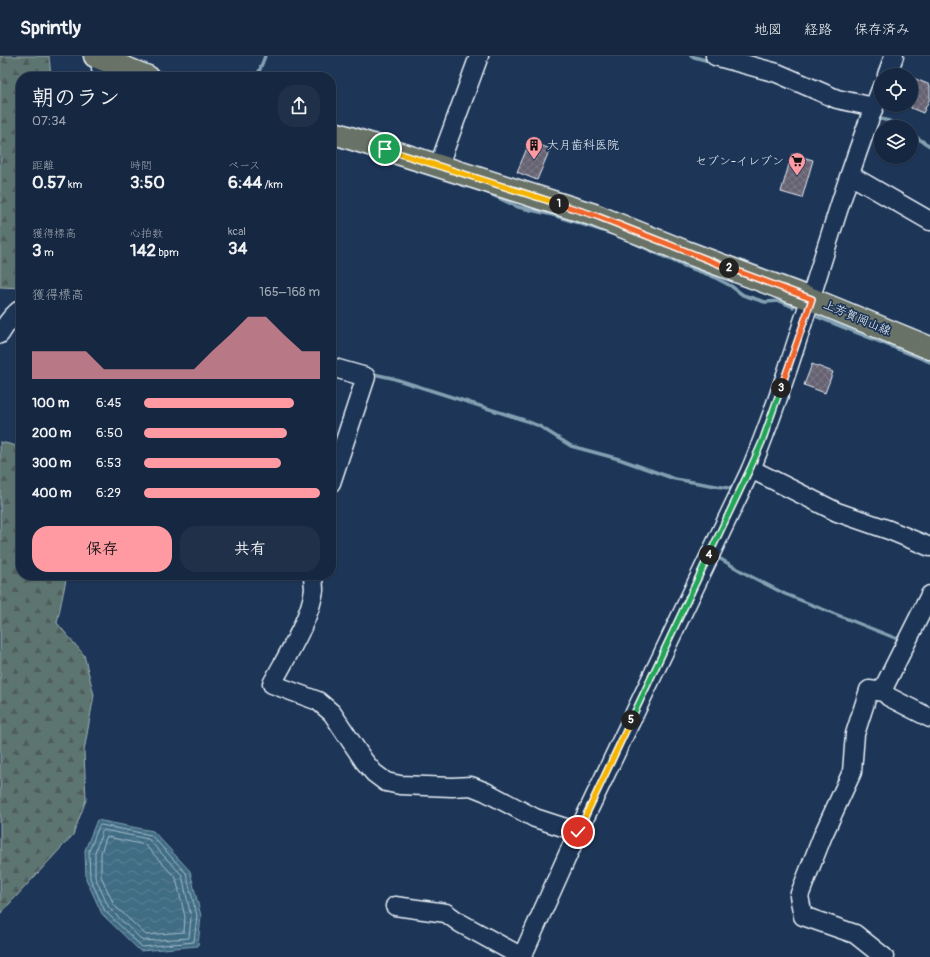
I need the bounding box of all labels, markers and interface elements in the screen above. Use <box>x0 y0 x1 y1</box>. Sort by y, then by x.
text: Sprintly <box>20 16 81 40</box>
text: 地図 <box>754 21 782 38</box>
text: 経路 <box>804 21 832 38</box>
text: 保存済み <box>854 21 910 38</box>
map controls <box>874 68 918 164</box>
button: locate <box>874 68 918 112</box>
text: 朝のラン <box>32 84 120 112</box>
button: share <box>278 85 320 127</box>
text: 07:34 <box>32 113 66 129</box>
button: layers <box>874 120 918 164</box>
pin <box>368 132 402 166</box>
building icon: 大月歯科医院 <box>524 135 544 160</box>
icon: arrive <box>374 138 396 160</box>
place label: 大月歯科医院 <box>547 138 619 153</box>
supermarket icon: セブン-イレブン <box>787 151 807 176</box>
place label: セブン-イレブン <box>695 154 784 169</box>
text: 距離 <box>32 159 54 172</box>
text: 時間 <box>130 159 152 172</box>
text: ペース <box>228 159 260 172</box>
text: 0.57 <box>32 172 66 193</box>
text: 3:50 <box>130 172 165 193</box>
text: 6:44 <box>228 172 262 193</box>
text: km <box>66 178 82 191</box>
text: /km <box>262 178 283 191</box>
pin: 1 <box>549 194 569 214</box>
text: 1 <box>557 197 561 210</box>
text: kcal <box>228 225 246 238</box>
text: 獲得標高 <box>32 227 76 240</box>
text: 心拍数 <box>130 227 163 240</box>
text: 34 <box>228 238 247 259</box>
text: 3 <box>32 240 42 261</box>
text: 142 <box>130 240 156 261</box>
text: m <box>42 246 54 259</box>
text: bpm <box>156 246 179 259</box>
pin: 2 <box>719 258 739 278</box>
text: 2 <box>726 261 732 274</box>
text: 165–168 m <box>259 284 320 300</box>
text: 獲得標高 <box>32 287 84 303</box>
street label: 上芳賀岡山線 <box>821 297 893 339</box>
pin: 3 <box>771 378 791 398</box>
text: 3 <box>778 381 784 394</box>
text: 100 m <box>32 395 69 411</box>
text: 6:45 <box>96 395 122 411</box>
text: 200 m <box>32 425 71 441</box>
text: 6:50 <box>96 425 123 441</box>
text: 300 m <box>32 455 71 471</box>
text: 6:53 <box>96 455 121 471</box>
text: 400 m <box>32 485 72 501</box>
text: 6:29 <box>96 485 121 501</box>
button: 保存 <box>32 526 172 572</box>
button: 共有 <box>180 526 320 572</box>
pin: 4 <box>699 545 719 565</box>
text: 4 <box>706 548 712 561</box>
pin: 5 <box>621 710 641 730</box>
text: 5 <box>628 713 634 726</box>
pin <box>561 815 595 849</box>
icon: check <box>567 821 589 843</box>

